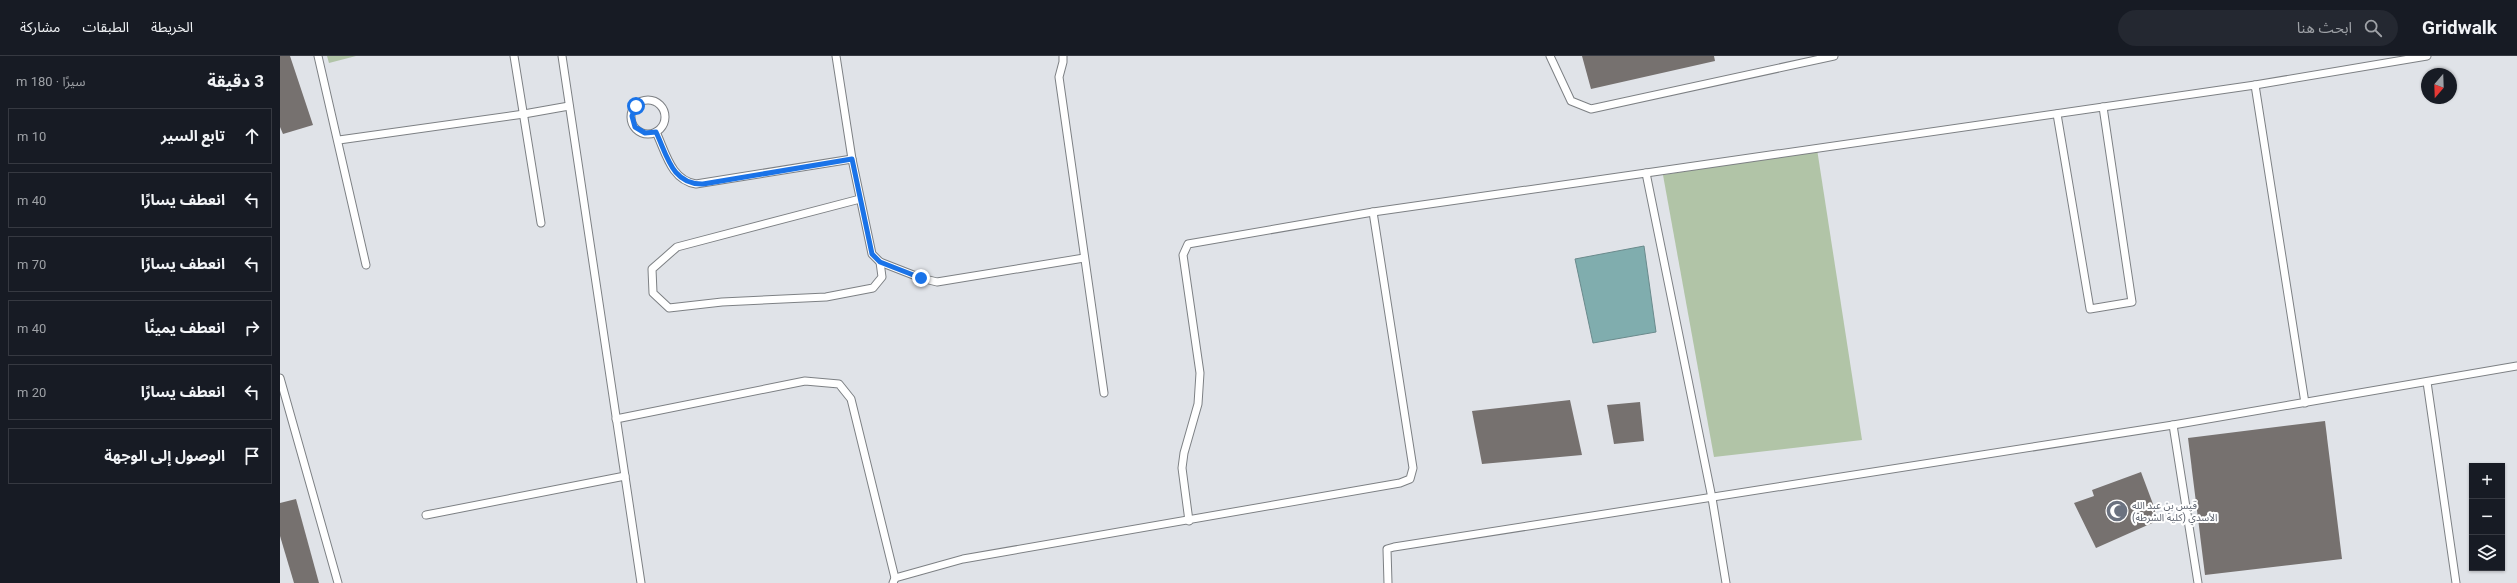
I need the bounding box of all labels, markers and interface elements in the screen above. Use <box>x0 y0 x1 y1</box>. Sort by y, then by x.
search box <box>2118 10 2398 46</box>
text: Gridwalk <box>2422 16 2497 39</box>
icon: search <box>2362 17 2384 39</box>
text: مشاركة <box>20 19 60 35</box>
text: الطبقات <box>82 19 129 35</box>
text: الخريطة <box>151 19 193 35</box>
text: ابحث هنا <box>2297 19 2352 37</box>
north arrow <box>2421 68 2457 104</box>
text: 3 دقيقة <box>207 71 264 91</box>
text: سيرًا · 180 m <box>16 74 85 89</box>
route start <box>627 97 645 115</box>
icon: ahead <box>241 125 263 147</box>
text: تابع السير <box>161 127 225 145</box>
text: 10 m <box>17 129 46 144</box>
icon: left <box>241 189 263 211</box>
text: انعطف يسارًا <box>141 191 225 209</box>
text: 40 m <box>17 193 46 208</box>
icon: left <box>241 253 263 275</box>
text: انعطف يسارًا <box>141 255 225 273</box>
text: 70 m <box>17 257 46 272</box>
route end <box>912 269 930 287</box>
icon: right <box>241 317 263 339</box>
text: انعطف يمينًا <box>145 319 225 337</box>
text: 40 m <box>17 321 46 336</box>
icon: left <box>241 381 263 403</box>
text: انعطف يسارًا <box>141 383 225 401</box>
text: 20 m <box>17 385 46 400</box>
icon: arrive <box>241 445 263 467</box>
text: الوصول إلى الوجهة <box>104 447 225 465</box>
map controls <box>2469 463 2505 571</box>
button: + <box>2469 463 2505 499</box>
mosque icon: قيس بن عبد الله الأسدي (كلية الشرطة) <box>2104 498 2130 524</box>
button: − <box>2469 499 2505 535</box>
place label: قيس بن عبد الله الأسدي (كلية الشرطة) <box>2132 500 2217 525</box>
button: layers <box>2469 535 2505 571</box>

